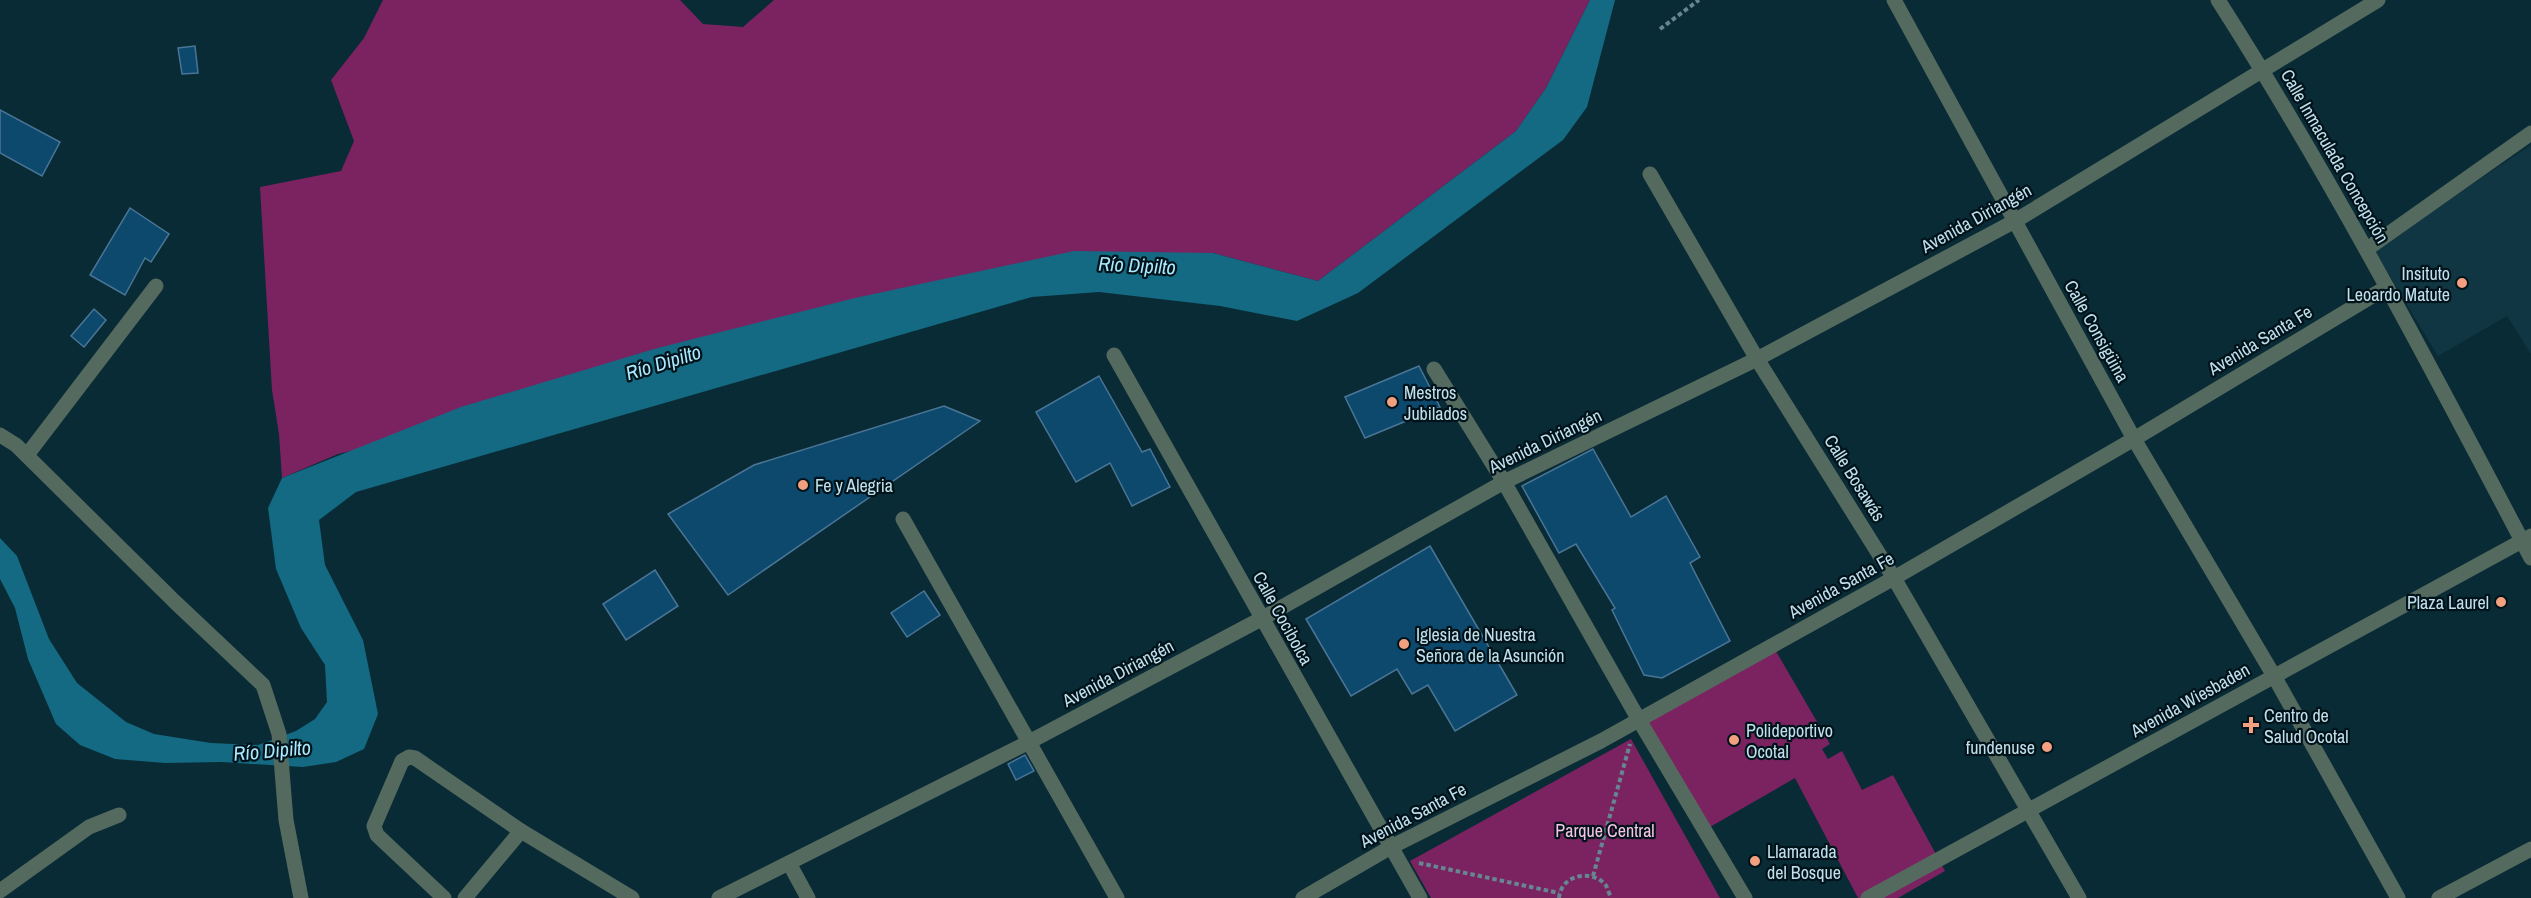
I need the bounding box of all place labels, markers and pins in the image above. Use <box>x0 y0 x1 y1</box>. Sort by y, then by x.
place label: Insituto Leoardo Matute <box>2347 261 2450 307</box>
marker: Insituto Leoardo Matute <box>2455 276 2469 290</box>
place label: Mestros Jubilados <box>1404 380 1467 426</box>
marker: Mestros Jubilados <box>1385 395 1399 409</box>
place label: Fe y Alegria <box>815 473 893 498</box>
marker: Fe y Alegria <box>796 478 810 492</box>
place label: Plaza Laurel <box>2407 590 2489 615</box>
marker: Plaza Laurel <box>2494 595 2508 609</box>
place label: Iglesia de Nuestra Señora de la Asunción <box>1416 622 1565 668</box>
marker: Iglesia de Nuestra Señora de la Asunción <box>1397 637 1411 651</box>
place label: Centro de Salud Ocotal <box>2264 703 2349 749</box>
marker: Centro de Salud Ocotal <box>2242 716 2260 734</box>
place label: Polideportivo Ocotal <box>1746 718 1833 764</box>
marker: Polideportivo Ocotal <box>1727 733 1741 747</box>
place label: fundenuse <box>1966 735 2035 760</box>
marker: fundenuse <box>2040 740 2054 754</box>
place label: Llamarada del Bosque <box>1767 839 1841 885</box>
marker: Llamarada del Bosque <box>1748 854 1762 868</box>

